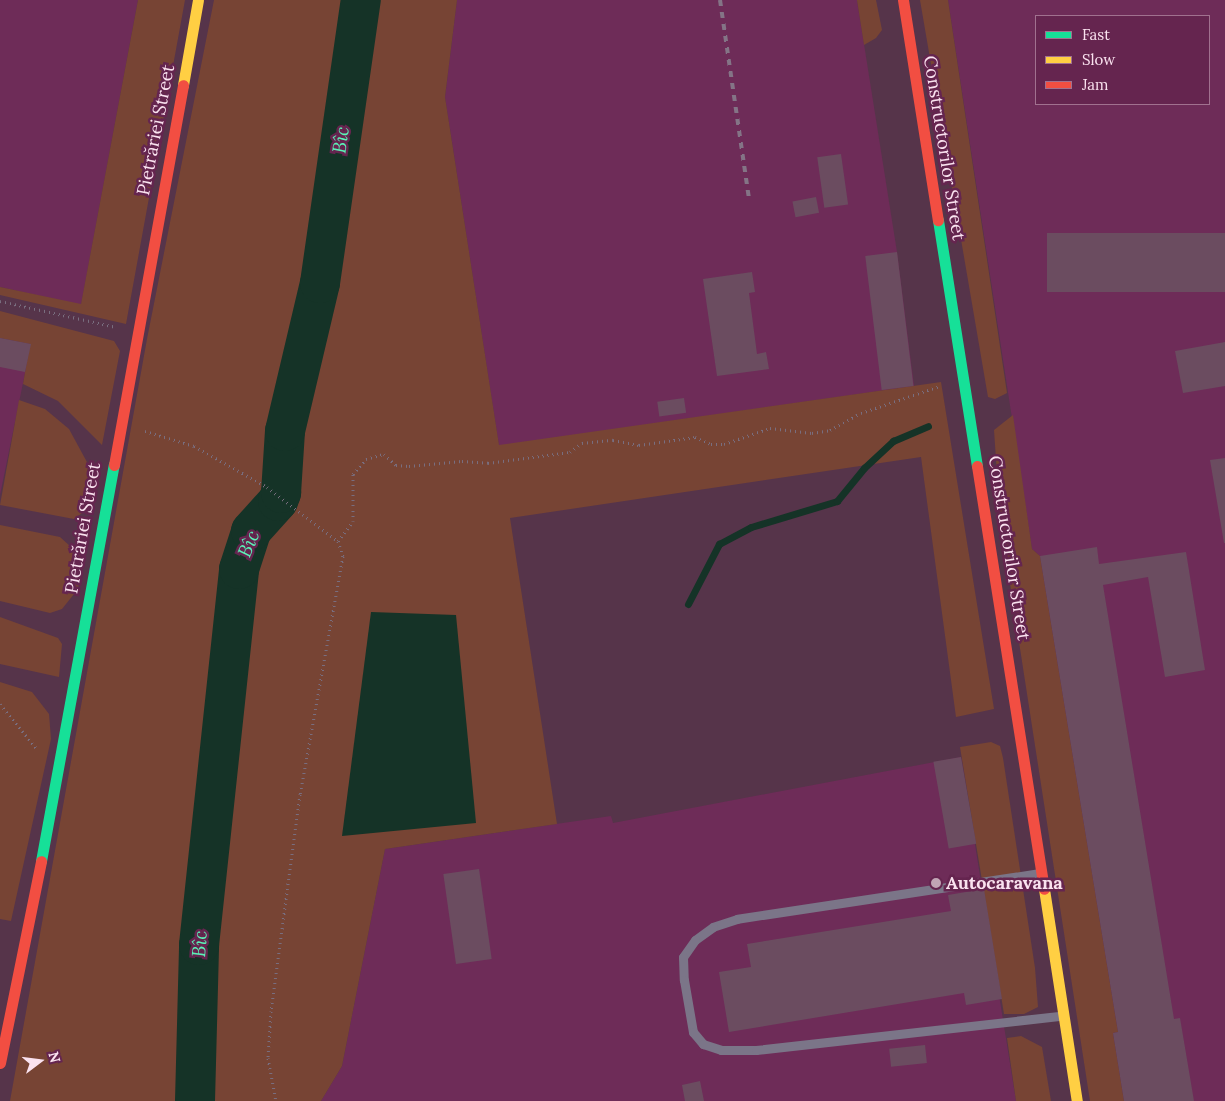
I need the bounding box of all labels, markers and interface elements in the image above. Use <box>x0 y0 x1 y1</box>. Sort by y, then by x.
legend <box>1035 15 1210 105</box>
text: Fast <box>1082 25 1110 44</box>
text: Slow <box>1082 50 1115 69</box>
street label: Constructorilor Street <box>919 54 969 242</box>
street label: Pietrăriei Street <box>133 63 179 197</box>
text: Jam <box>1082 75 1109 94</box>
water label: Bîc <box>328 125 354 155</box>
street label: Constructorilor Street <box>984 454 1034 642</box>
street label: Pietrăriei Street <box>61 461 105 595</box>
water label: Bîc <box>233 527 265 561</box>
place label: Autocaravana <box>946 872 1063 894</box>
marker: Autocaravana <box>930 877 942 889</box>
water label: Bîc <box>188 930 212 958</box>
north arrow <box>15 1036 65 1086</box>
text: N <box>44 1050 65 1065</box>

